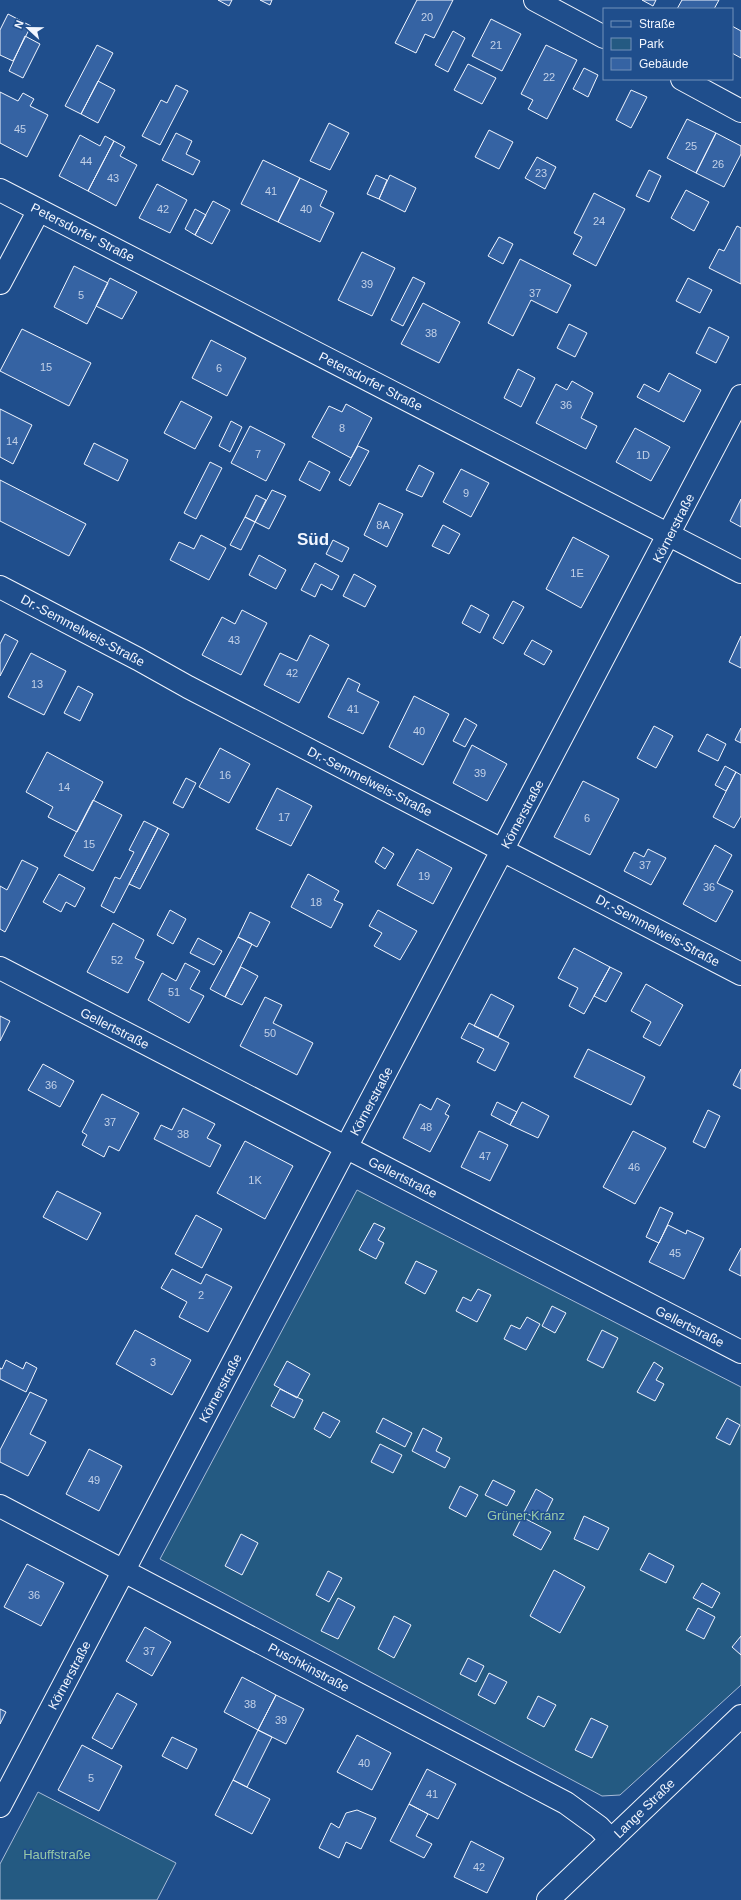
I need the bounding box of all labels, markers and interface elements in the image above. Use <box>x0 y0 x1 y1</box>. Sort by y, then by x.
north arrow <box>8 8 48 48</box>
legend <box>603 8 733 80</box>
house number: 20 <box>421 11 433 23</box>
text: Straße <box>639 17 675 31</box>
text: N <box>12 18 26 30</box>
text: Park <box>639 37 665 51</box>
house number: 21 <box>490 39 502 51</box>
text: Gebäude <box>639 57 689 71</box>
house number: 22 <box>543 71 555 83</box>
house number: 45 <box>14 123 26 135</box>
house number: 25 <box>685 140 697 152</box>
house number: 44 <box>80 155 92 167</box>
house number: 26 <box>712 158 724 170</box>
house number: 23 <box>535 167 547 179</box>
house number: 43 <box>107 172 119 184</box>
house number: 41 <box>265 185 277 197</box>
street label: Petersdorfer Straße <box>29 200 137 265</box>
house number: 42 <box>157 203 169 215</box>
house number: 40 <box>300 203 312 215</box>
house number: 24 <box>593 215 605 227</box>
house number: 39 <box>361 278 373 290</box>
house number: 37 <box>529 287 541 299</box>
house number: 5 <box>78 289 84 301</box>
house number: 38 <box>425 327 437 339</box>
street label: Petersdorfer Straße <box>317 349 425 414</box>
house number: 15 <box>40 361 52 373</box>
house number: 6 <box>216 362 222 374</box>
house number: 36 <box>560 399 572 411</box>
house number: 8 <box>339 422 345 434</box>
house number: 14 <box>6 435 18 447</box>
house number: 7 <box>255 448 261 460</box>
house number: 1D <box>636 449 650 461</box>
house number: 9 <box>463 487 469 499</box>
street label: Körnerstraße <box>650 491 697 565</box>
house number: 8A <box>376 519 390 531</box>
district label: Süd <box>297 530 329 549</box>
house number: 1E <box>570 567 584 579</box>
street label: Dr.-Semmelweis-Straße <box>18 591 147 669</box>
house number: 43 <box>228 634 240 646</box>
house number: 42 <box>286 667 298 679</box>
house number: 13 <box>31 678 43 690</box>
house number: 41 <box>347 703 359 715</box>
house number: 40 <box>413 725 425 737</box>
street label: Dr.-Semmelweis-Straße <box>305 743 435 819</box>
house number: 39 <box>474 767 486 779</box>
house number: 16 <box>219 769 231 781</box>
street label: Körnerstraße <box>498 777 547 851</box>
house number: 14 <box>58 781 70 793</box>
house number: 17 <box>278 811 290 823</box>
house number: 6 <box>584 812 590 824</box>
house number: 15 <box>83 838 95 850</box>
house number: 37 <box>639 859 651 871</box>
house number: 19 <box>418 870 430 882</box>
house number: 36 <box>703 881 715 893</box>
street label: Dr.-Semmelweis-Straße <box>593 891 722 969</box>
house number: 18 <box>310 896 322 908</box>
house number: 52 <box>111 954 123 966</box>
house number: 51 <box>168 986 180 998</box>
street label: Gellertstraße <box>78 1005 152 1052</box>
house number: 50 <box>264 1027 276 1039</box>
street label: Körnerstraße <box>347 1064 396 1138</box>
house number: 36 <box>45 1079 57 1091</box>
house number: 37 <box>104 1116 116 1128</box>
house number: 48 <box>420 1121 432 1133</box>
house number: 38 <box>177 1128 189 1140</box>
house number: 47 <box>479 1150 491 1162</box>
street label: Gellertstraße <box>366 1154 440 1201</box>
house number: 46 <box>628 1161 640 1173</box>
house number: 1K <box>248 1174 262 1186</box>
house number: 45 <box>669 1247 681 1259</box>
house number: 2 <box>198 1289 204 1301</box>
street label: Gellertstraße <box>653 1303 727 1350</box>
street label: Körnerstraße <box>196 1351 245 1425</box>
house number: 3 <box>150 1356 156 1368</box>
house number: 49 <box>88 1474 100 1486</box>
park label: Grüner Kranz <box>487 1508 565 1523</box>
house number: 36 <box>28 1589 40 1601</box>
street label: Körnerstraße <box>45 1638 94 1712</box>
street label: Puschkinstraße <box>266 1640 352 1695</box>
house number: 37 <box>143 1645 155 1657</box>
house number: 38 <box>244 1698 256 1710</box>
house number: 39 <box>275 1714 287 1726</box>
house number: 40 <box>358 1757 370 1769</box>
house number: 5 <box>88 1772 94 1784</box>
street label: Lange Straße <box>611 1776 678 1841</box>
house number: 41 <box>426 1788 438 1800</box>
park label: Hauffstraße <box>23 1847 91 1862</box>
house number: 42 <box>473 1861 485 1873</box>

